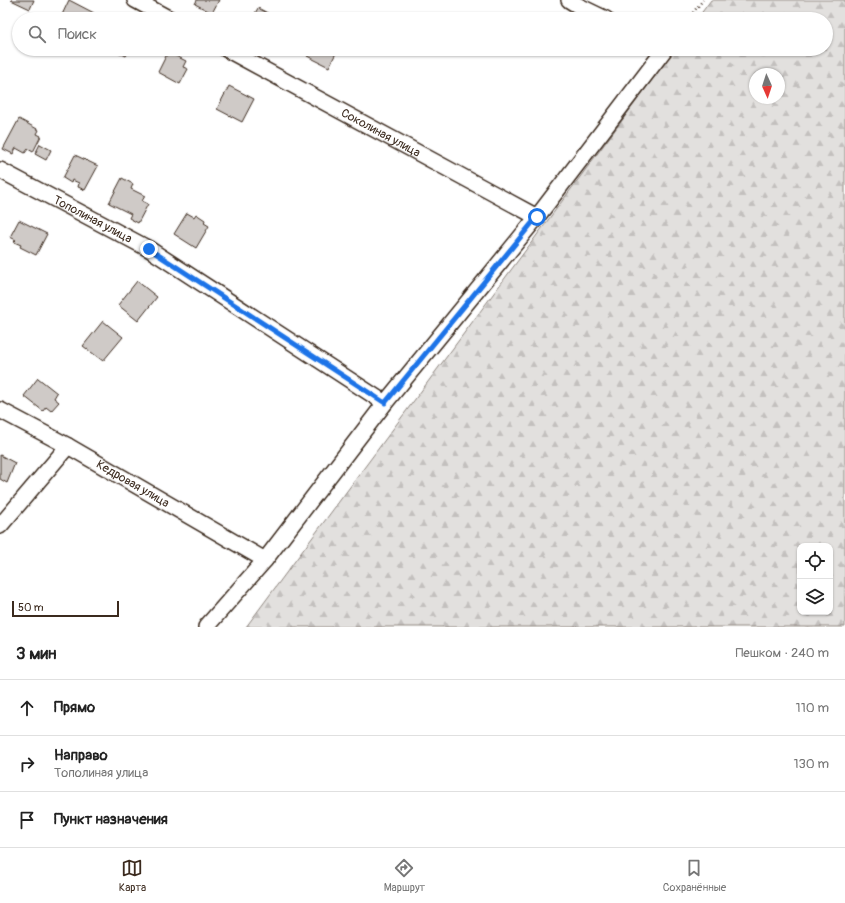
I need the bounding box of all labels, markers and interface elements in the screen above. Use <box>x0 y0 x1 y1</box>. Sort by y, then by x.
search box <box>12 12 833 56</box>
icon: search <box>26 23 48 45</box>
text: Поиск <box>58 25 97 44</box>
north arrow <box>749 68 785 104</box>
street label: Соколиная улица <box>339 105 423 160</box>
street label: Тополиная улица <box>51 192 135 246</box>
route start <box>528 208 546 226</box>
route end <box>140 240 158 258</box>
street label: Кедровая улица <box>94 457 172 511</box>
map controls <box>797 543 833 615</box>
button: locate <box>797 543 833 579</box>
button: layers <box>797 579 833 615</box>
scale bar <box>12 599 119 618</box>
text: 50 m <box>18 601 44 614</box>
text: 3 мин <box>16 643 56 664</box>
text: Пешком · 240 m <box>735 645 829 661</box>
icon: ahead <box>16 697 38 719</box>
text: Прямо <box>54 698 95 717</box>
text: 110 m <box>796 700 829 716</box>
text: Направо <box>54 746 108 765</box>
icon: right <box>16 753 38 775</box>
text: 130 m <box>793 756 829 772</box>
text: Тополиная улица <box>54 765 148 781</box>
icon: arrive <box>16 809 38 831</box>
text: Пункт назначения <box>54 810 168 829</box>
tab: Карта <box>119 857 146 894</box>
tab: Маршрут <box>384 857 425 894</box>
tab: Сохранённые <box>663 857 726 894</box>

